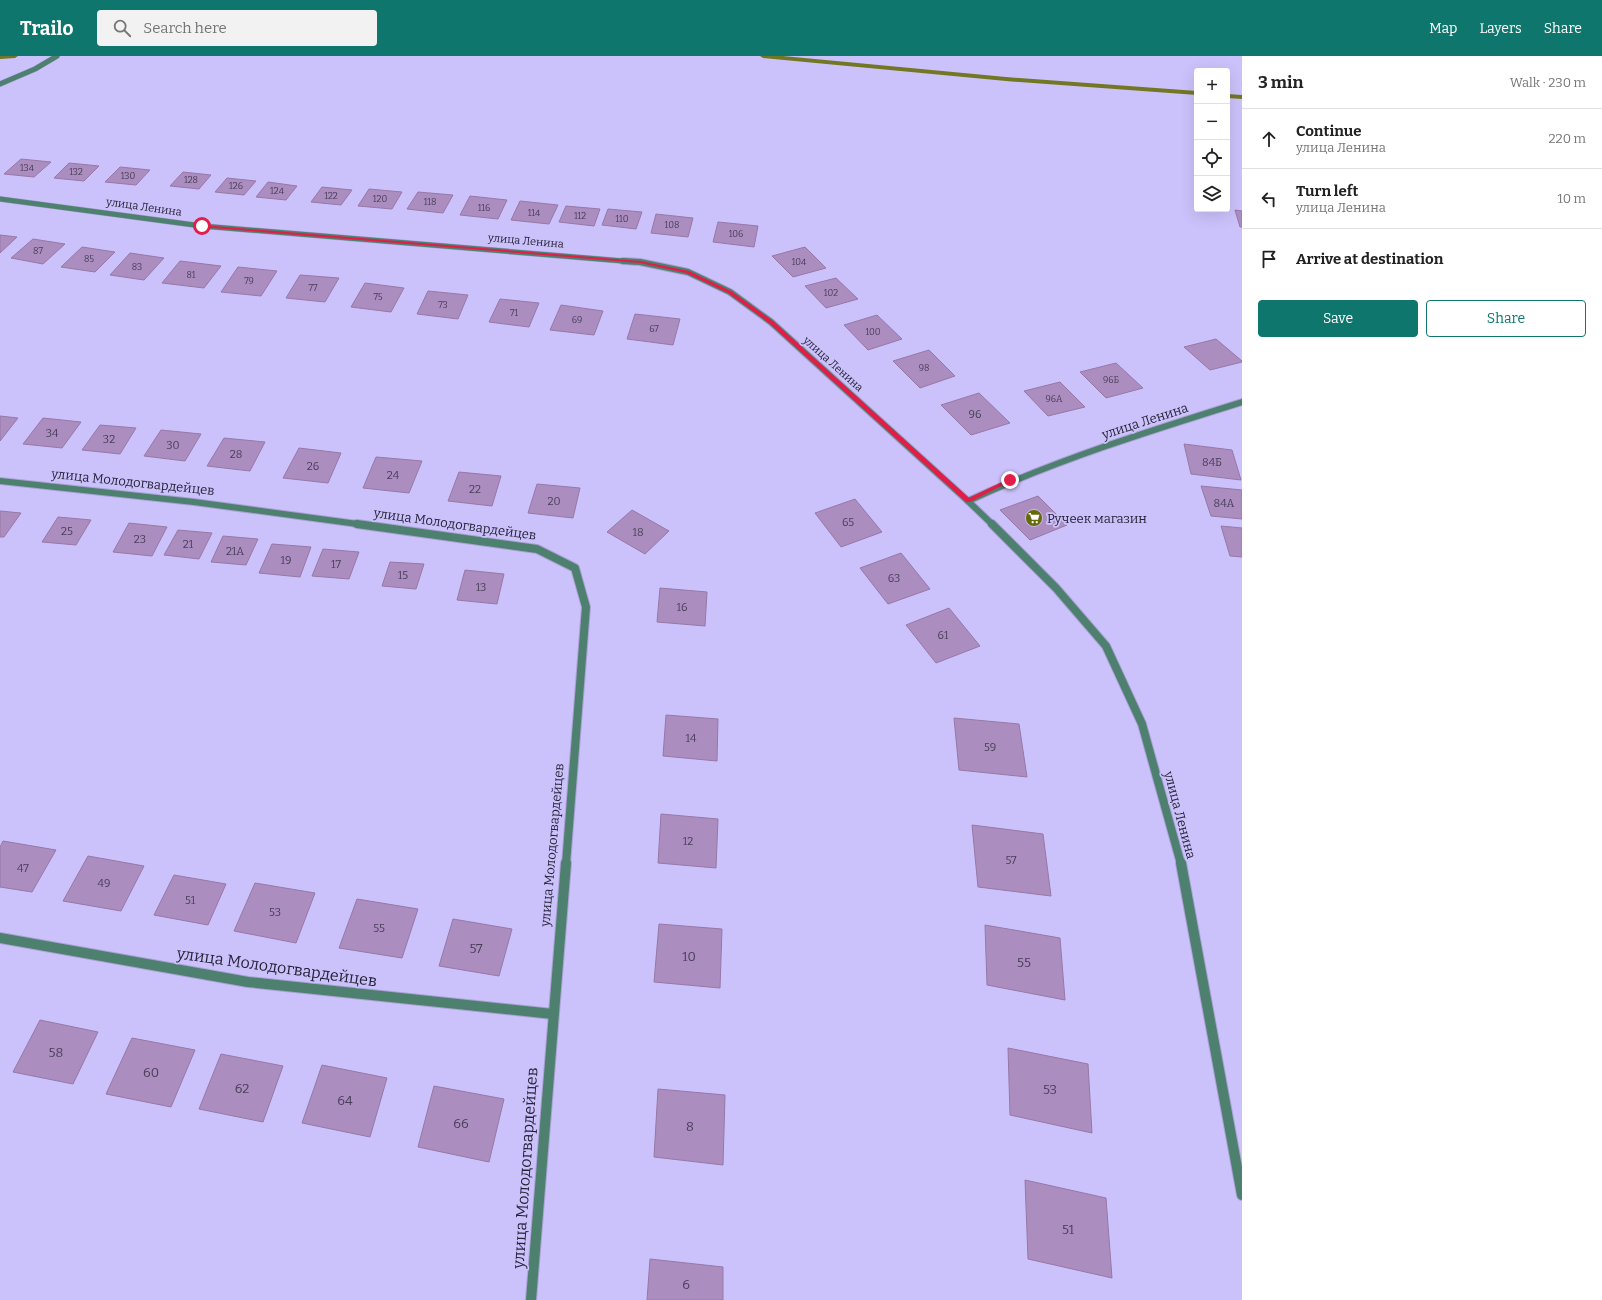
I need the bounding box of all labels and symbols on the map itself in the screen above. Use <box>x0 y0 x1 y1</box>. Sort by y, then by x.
house number: 134 <box>20 163 35 173</box>
house number: 132 <box>69 167 83 177</box>
house number: 130 <box>121 171 136 181</box>
house number: 128 <box>184 175 198 185</box>
house number: 126 <box>229 181 243 191</box>
house number: 124 <box>270 186 285 196</box>
house number: 122 <box>324 191 338 201</box>
house number: 120 <box>373 194 387 204</box>
street label: улица Ленина <box>104 195 183 219</box>
house number: 118 <box>424 197 436 207</box>
house number: 116 <box>478 203 490 213</box>
house number: 114 <box>528 208 541 218</box>
house number: 112 <box>574 211 586 221</box>
house number: 110 <box>615 214 629 224</box>
route start <box>193 217 211 235</box>
house number: 108 <box>665 220 679 230</box>
house number: 106 <box>729 229 743 239</box>
street label: улица Ленина <box>487 231 564 251</box>
house number: 87 <box>33 246 43 256</box>
house number: 85 <box>84 254 94 264</box>
house number: 104 <box>792 257 807 267</box>
house number: 83 <box>132 262 142 272</box>
house number: 81 <box>186 270 196 280</box>
house number: 79 <box>244 276 254 286</box>
house number: 77 <box>308 283 318 293</box>
house number: 102 <box>824 288 838 298</box>
house number: 75 <box>373 292 383 302</box>
house number: 73 <box>438 300 448 310</box>
house number: 71 <box>510 308 518 318</box>
house number: 69 <box>572 315 582 325</box>
house number: 67 <box>649 324 659 334</box>
house number: 100 <box>865 327 881 337</box>
street label: улица Ленина <box>800 333 866 394</box>
house number: 98 <box>919 363 929 373</box>
house number: 96Б <box>1103 375 1119 385</box>
house number: 96А <box>1046 394 1063 404</box>
street label: улица Ленина <box>1099 400 1190 442</box>
house number: 96 <box>969 408 981 421</box>
house number: 34 <box>46 427 59 440</box>
house number: 32 <box>103 433 115 446</box>
house number: 30 <box>166 439 180 452</box>
house number: 28 <box>230 448 242 461</box>
house number: 84Б <box>1202 456 1222 469</box>
house number: 26 <box>307 460 319 473</box>
street label: улица Молодогвардейцев <box>50 466 215 498</box>
house number: 24 <box>387 469 400 482</box>
route end <box>1001 471 1019 489</box>
house number: 22 <box>469 483 481 496</box>
house number: 20 <box>547 495 561 508</box>
house number: 84А <box>1214 497 1235 510</box>
street label: улица Молодогвардейцев <box>372 505 537 543</box>
supermarket icon: Ручеек магазин <box>1024 508 1044 528</box>
place label: Ручеек магазин <box>1047 511 1147 526</box>
house number: 65 <box>842 516 854 529</box>
house number: 25 <box>61 525 73 538</box>
house number: 18 <box>632 526 644 539</box>
house number: 23 <box>134 533 146 546</box>
house number: 21 <box>183 538 194 551</box>
house number: 21А <box>226 545 244 558</box>
house number: 19 <box>281 554 291 567</box>
house number: 17 <box>331 558 341 571</box>
house number: 15 <box>398 569 408 582</box>
house number: 63 <box>888 572 900 585</box>
house number: 13 <box>476 581 486 594</box>
house number: 16 <box>677 601 687 614</box>
house number: 61 <box>938 629 949 642</box>
house number: 14 <box>686 732 697 745</box>
house number: 59 <box>984 741 996 754</box>
street label: улица Молодогвардейцев <box>537 763 567 928</box>
street label: улица Ленина <box>1161 769 1199 860</box>
house number: 12 <box>683 835 693 848</box>
house number: 57 <box>1005 854 1017 867</box>
house number: 47 <box>17 862 29 875</box>
house number: 49 <box>98 877 110 890</box>
house number: 51 <box>185 894 196 907</box>
house number: 53 <box>269 906 281 919</box>
house number: 55 <box>373 922 385 935</box>
house number: 57 <box>469 941 483 956</box>
street label: улица Молодогвардейцев <box>175 943 378 990</box>
house number: 10 <box>682 949 696 964</box>
house number: 55 <box>1017 955 1031 970</box>
house number: 58 <box>49 1045 63 1060</box>
house number: 60 <box>143 1065 159 1080</box>
street label: улица Молодогвардейцев <box>508 1067 542 1270</box>
house number: 62 <box>235 1081 249 1096</box>
house number: 53 <box>1043 1082 1057 1097</box>
house number: 64 <box>337 1093 353 1108</box>
house number: 66 <box>453 1116 469 1131</box>
house number: 8 <box>686 1119 694 1134</box>
house number: 51 <box>1062 1222 1075 1237</box>
house number: 6 <box>682 1277 690 1292</box>

